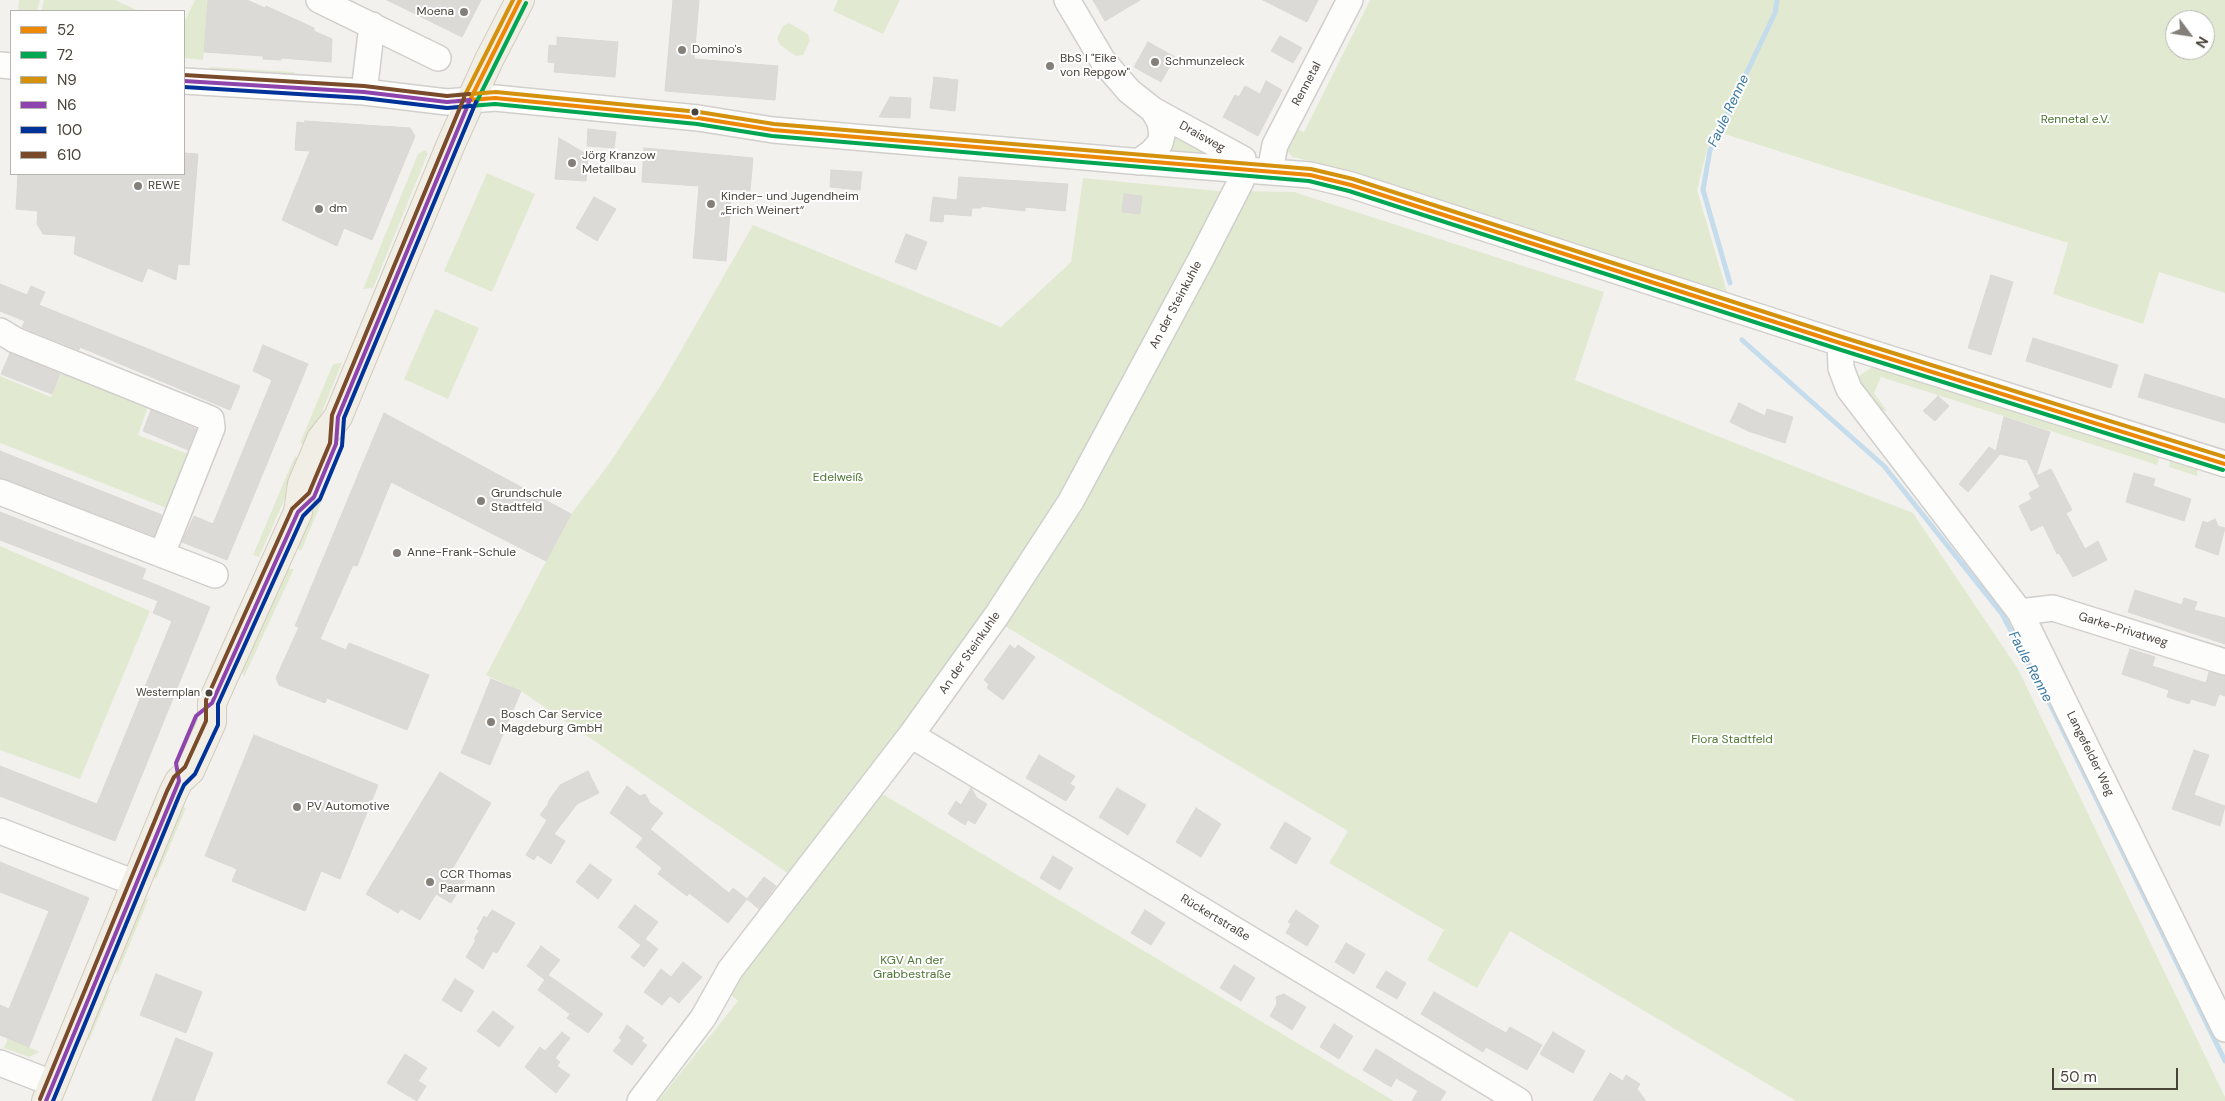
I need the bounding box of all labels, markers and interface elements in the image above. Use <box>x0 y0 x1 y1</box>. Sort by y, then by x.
place label: Moena <box>417 5 454 19</box>
marker: Moena <box>458 6 470 18</box>
legend <box>10 10 185 175</box>
north arrow <box>2165 10 2215 60</box>
text: 52 <box>57 20 75 40</box>
text: N <box>2192 33 2212 51</box>
place label: Domino's <box>692 43 742 57</box>
marker: Domino's <box>676 44 688 56</box>
text: 72 <box>57 45 73 65</box>
place label: BbS I "Eike von Repgow" <box>1060 52 1130 80</box>
place label: Schmunzeleck <box>1165 55 1245 69</box>
marker: Schmunzeleck <box>1149 56 1161 68</box>
street label: Rennetal <box>1289 59 1325 109</box>
marker: BbS I "Eike von Repgow" <box>1044 60 1056 72</box>
text: N9 <box>57 70 77 90</box>
water label: Faule Renne <box>1705 72 1753 150</box>
text: N6 <box>57 95 77 115</box>
unlabelled marker <box>690 107 700 117</box>
park label: Rennetal e.V. <box>2041 113 2109 127</box>
street label: Draisweg <box>1177 119 1227 155</box>
text: 100 <box>57 120 82 140</box>
text: 610 <box>57 145 81 165</box>
place label: Jörg Kranzow Metallbau <box>582 149 656 177</box>
marker: Jörg Kranzow Metallbau <box>566 157 578 169</box>
place label: REWE <box>148 179 180 193</box>
marker: REWE <box>132 180 144 192</box>
place label: Kinder- und Jugendheim „Erich Weinert“ <box>721 190 859 218</box>
marker: Kinder- und Jugendheim „Erich Weinert“ <box>705 198 717 210</box>
place label: dm <box>329 202 347 216</box>
marker: dm <box>313 203 325 215</box>
street label: An der Steinkuhle <box>1147 259 1205 351</box>
park label: Edelweiß <box>813 471 863 485</box>
place label: Grundschule Stadtfeld <box>491 487 562 515</box>
marker: Grundschule Stadtfeld <box>475 495 487 507</box>
place label: Anne-Frank-Schule <box>407 546 516 560</box>
marker: Anne-Frank-Schule <box>391 547 403 559</box>
street label: An der Steinkuhle <box>936 609 1004 697</box>
street label: Garke-Privatweg <box>2077 610 2169 650</box>
water label: Faule Renne <box>2004 629 2056 705</box>
place label: Westernplan <box>136 686 200 700</box>
marker: Westernplan <box>204 688 214 698</box>
place label: Bosch Car Service Magdeburg GmbH <box>501 708 602 736</box>
street label: Langefelder Weg <box>2063 709 2117 799</box>
marker: Bosch Car Service Magdeburg GmbH <box>485 716 497 728</box>
park label: Flora Stadtfeld <box>1691 733 1773 747</box>
place label: PV Automotive <box>307 800 390 814</box>
marker: PV Automotive <box>291 801 303 813</box>
place label: CCR Thomas Paarmann <box>440 868 512 896</box>
marker: CCR Thomas Paarmann <box>424 876 436 888</box>
street label: Rückertstraße <box>1178 892 1252 944</box>
park label: KGV An der Grabbestraße <box>873 954 951 982</box>
scale bar <box>2055 1058 2181 1090</box>
text: 50 m <box>2060 1067 2097 1087</box>

